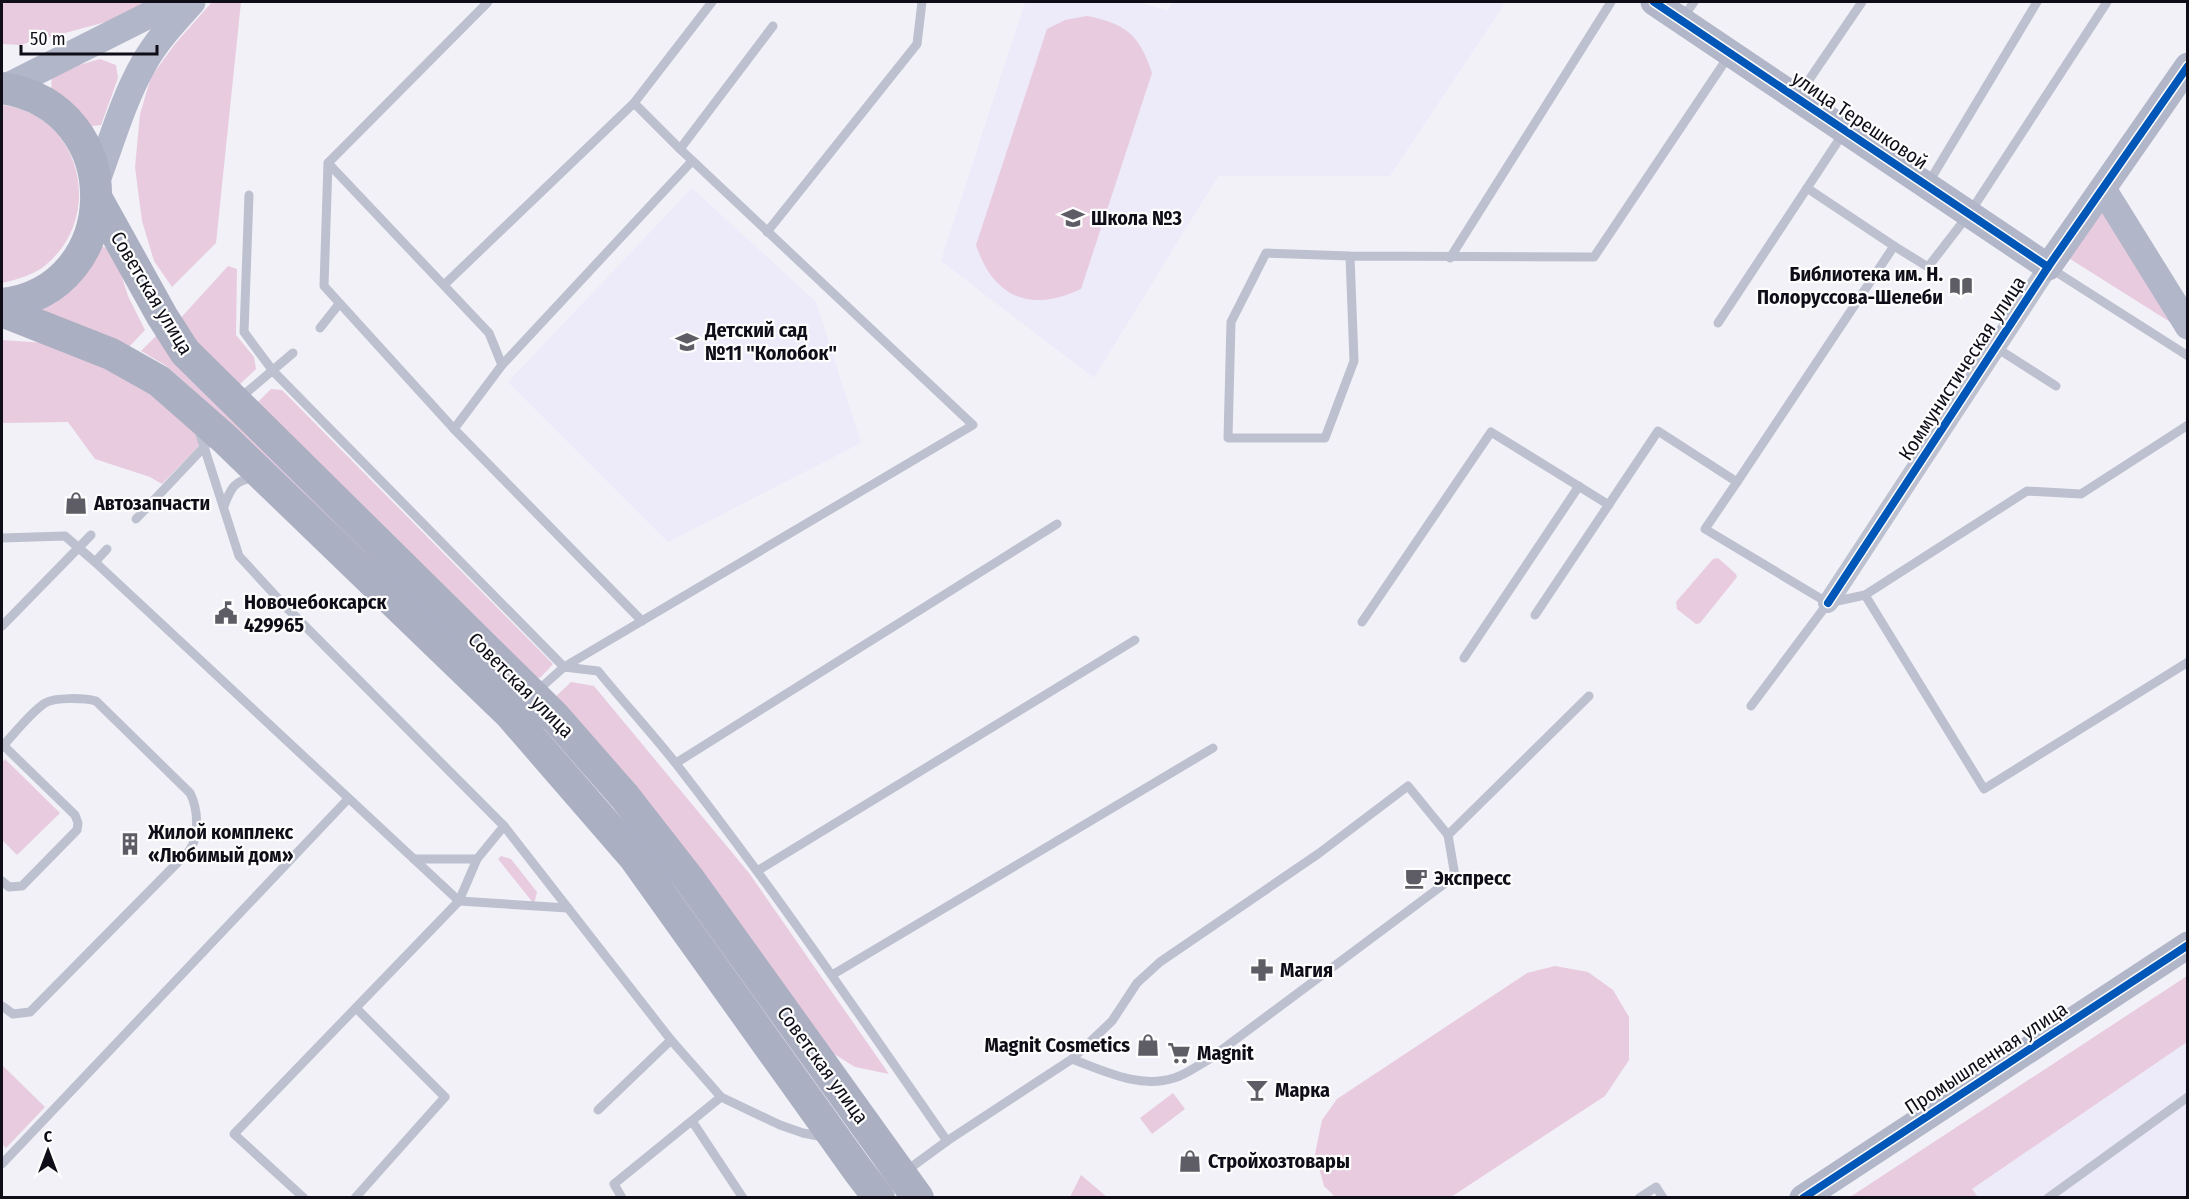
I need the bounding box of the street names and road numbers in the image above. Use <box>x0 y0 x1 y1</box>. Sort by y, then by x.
street label: улица Терешковой <box>1788 66 1932 174</box>
street label: Советская улица <box>106 227 198 359</box>
street label: Коммунистическая улица <box>1893 271 2031 465</box>
street label: Советская улица <box>463 627 579 743</box>
street label: Промышленная улица <box>1900 996 2072 1120</box>
street label: Советская улица <box>772 1002 874 1128</box>

